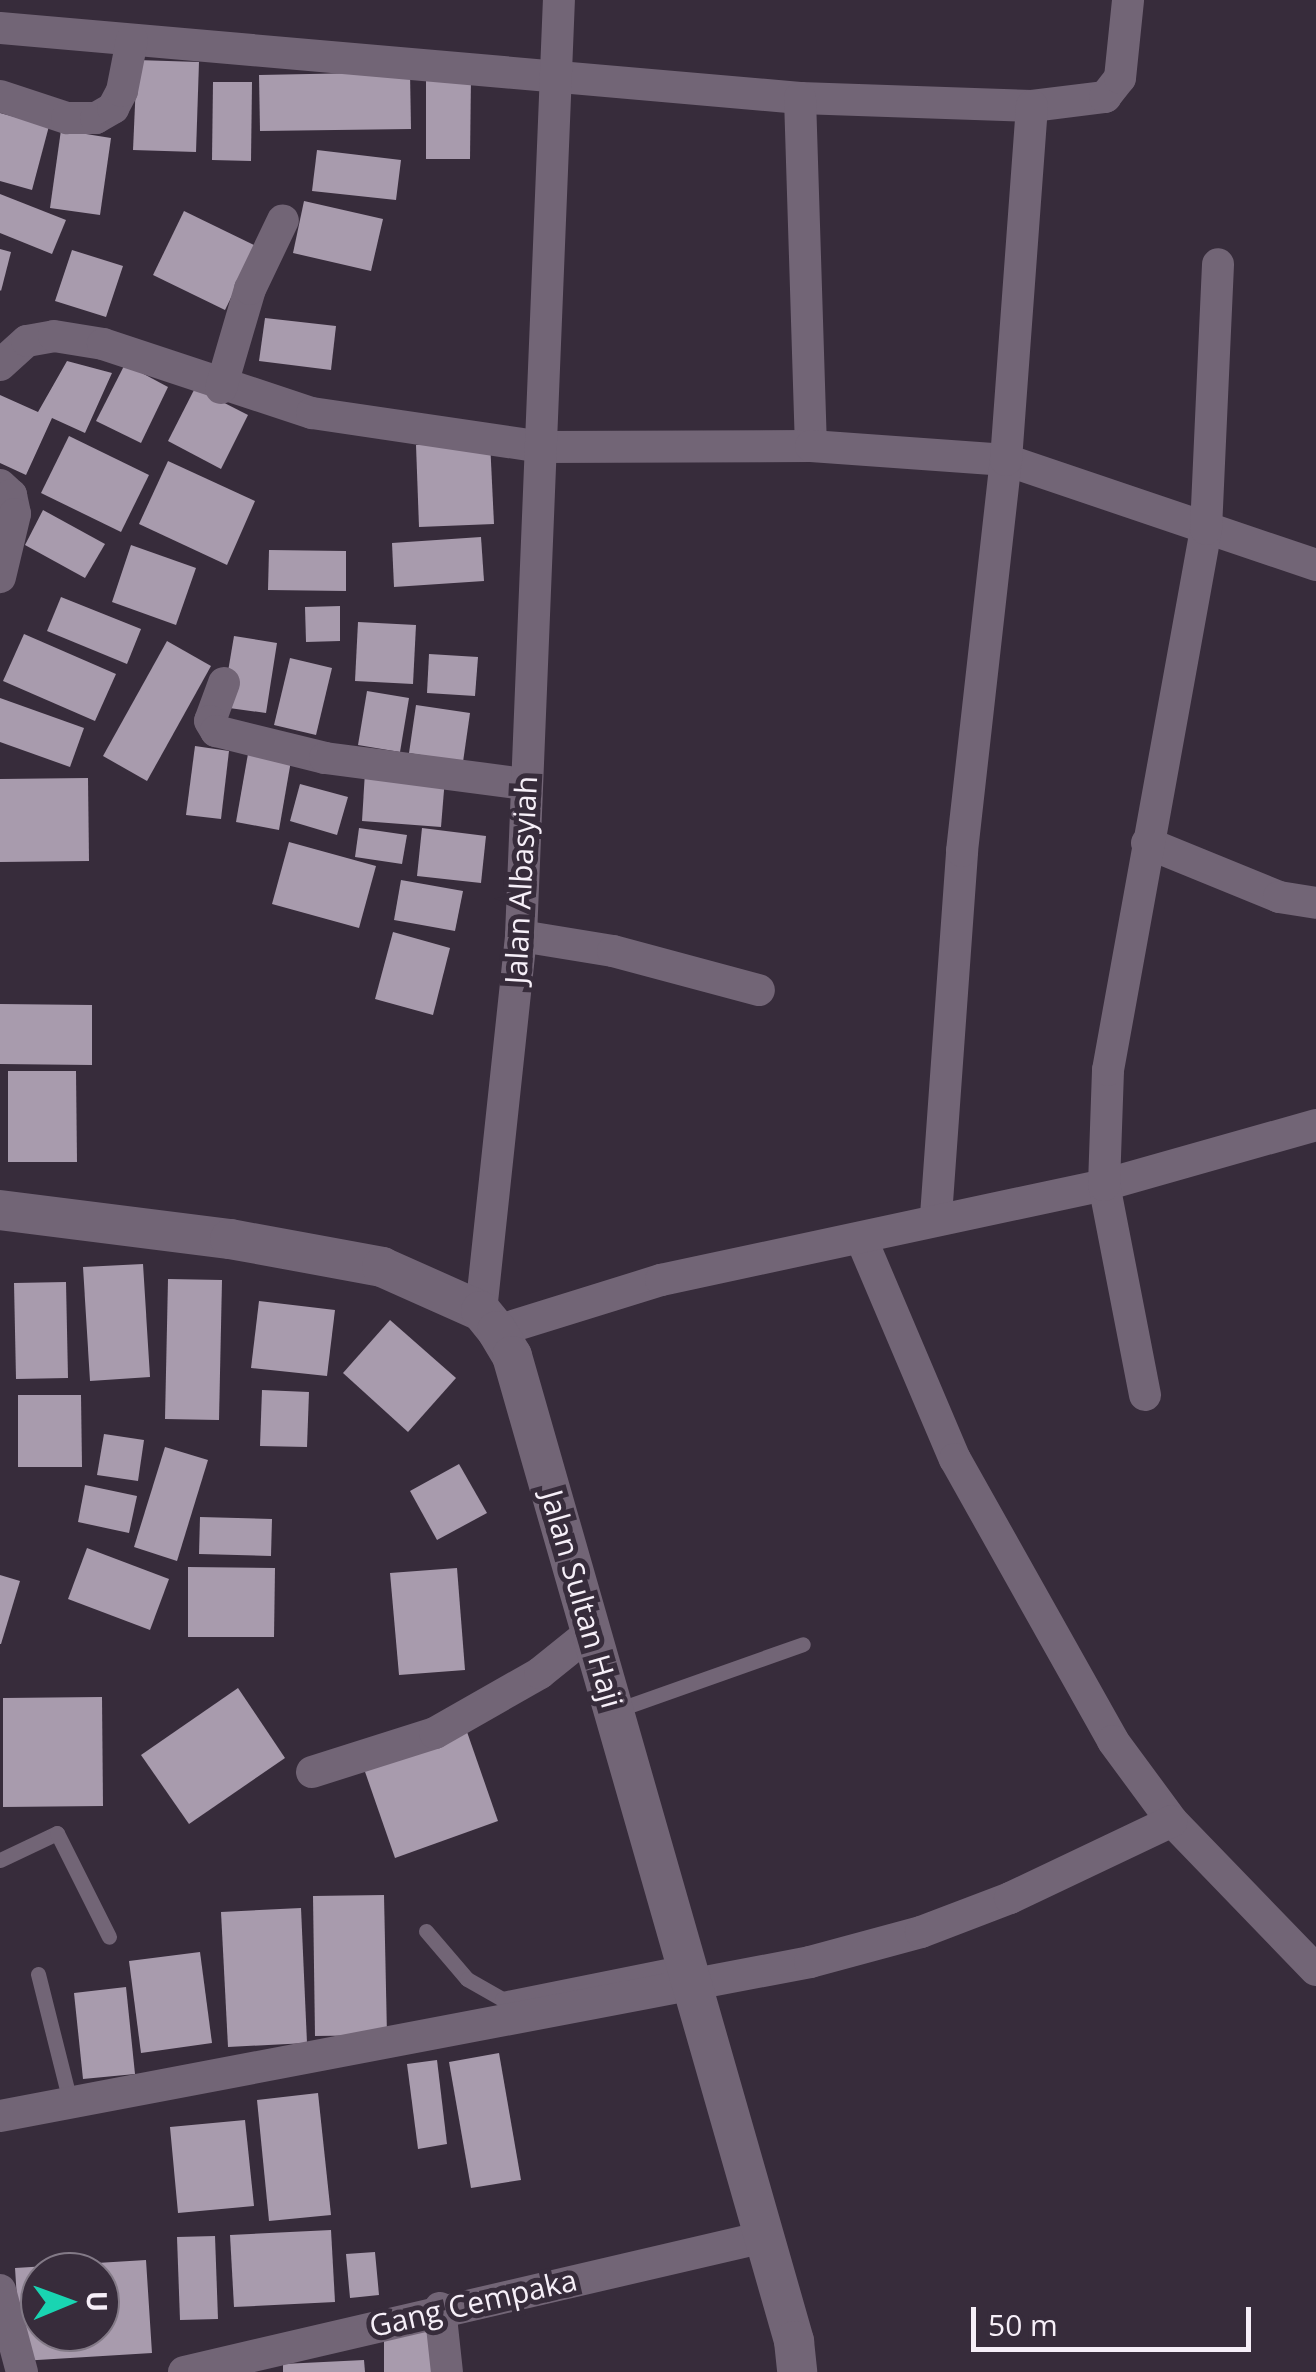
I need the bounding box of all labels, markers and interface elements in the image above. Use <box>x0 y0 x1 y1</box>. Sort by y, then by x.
street label: Jalan Albasyiah <box>498 775 544 985</box>
street label: Jalan Sultan Haji <box>534 1486 630 1712</box>
north arrow <box>20 2252 120 2352</box>
street label: Gang Cempaka <box>366 2262 580 2344</box>
scale bar <box>976 2287 1256 2349</box>
text: U <box>79 2291 117 2312</box>
text: 50 m <box>988 2304 1058 2345</box>

